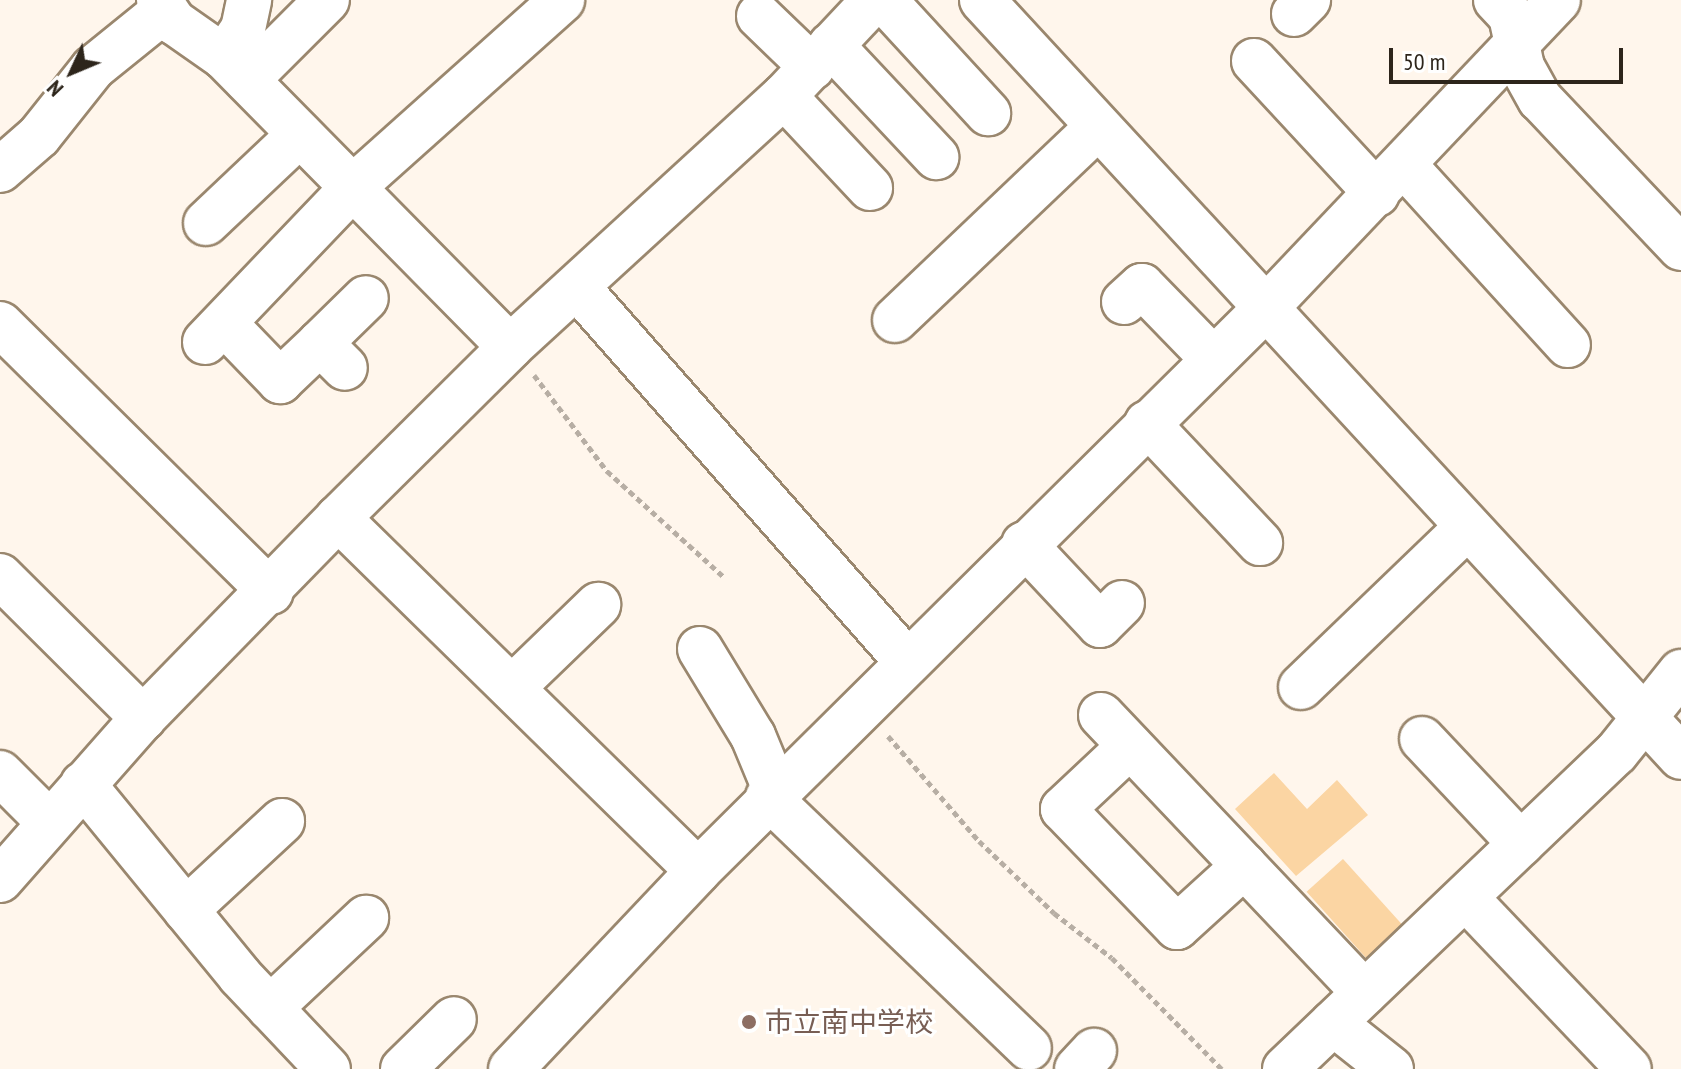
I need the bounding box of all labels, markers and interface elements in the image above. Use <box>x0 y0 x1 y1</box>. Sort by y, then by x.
north arrow <box>32 32 112 112</box>
scale bar <box>1393 32 1627 82</box>
text: 50 m <box>1403 46 1445 77</box>
text: N <box>41 75 69 103</box>
place label: 市立南中学校 <box>765 1005 933 1039</box>
marker: 市立南中学校 <box>740 1013 758 1031</box>

